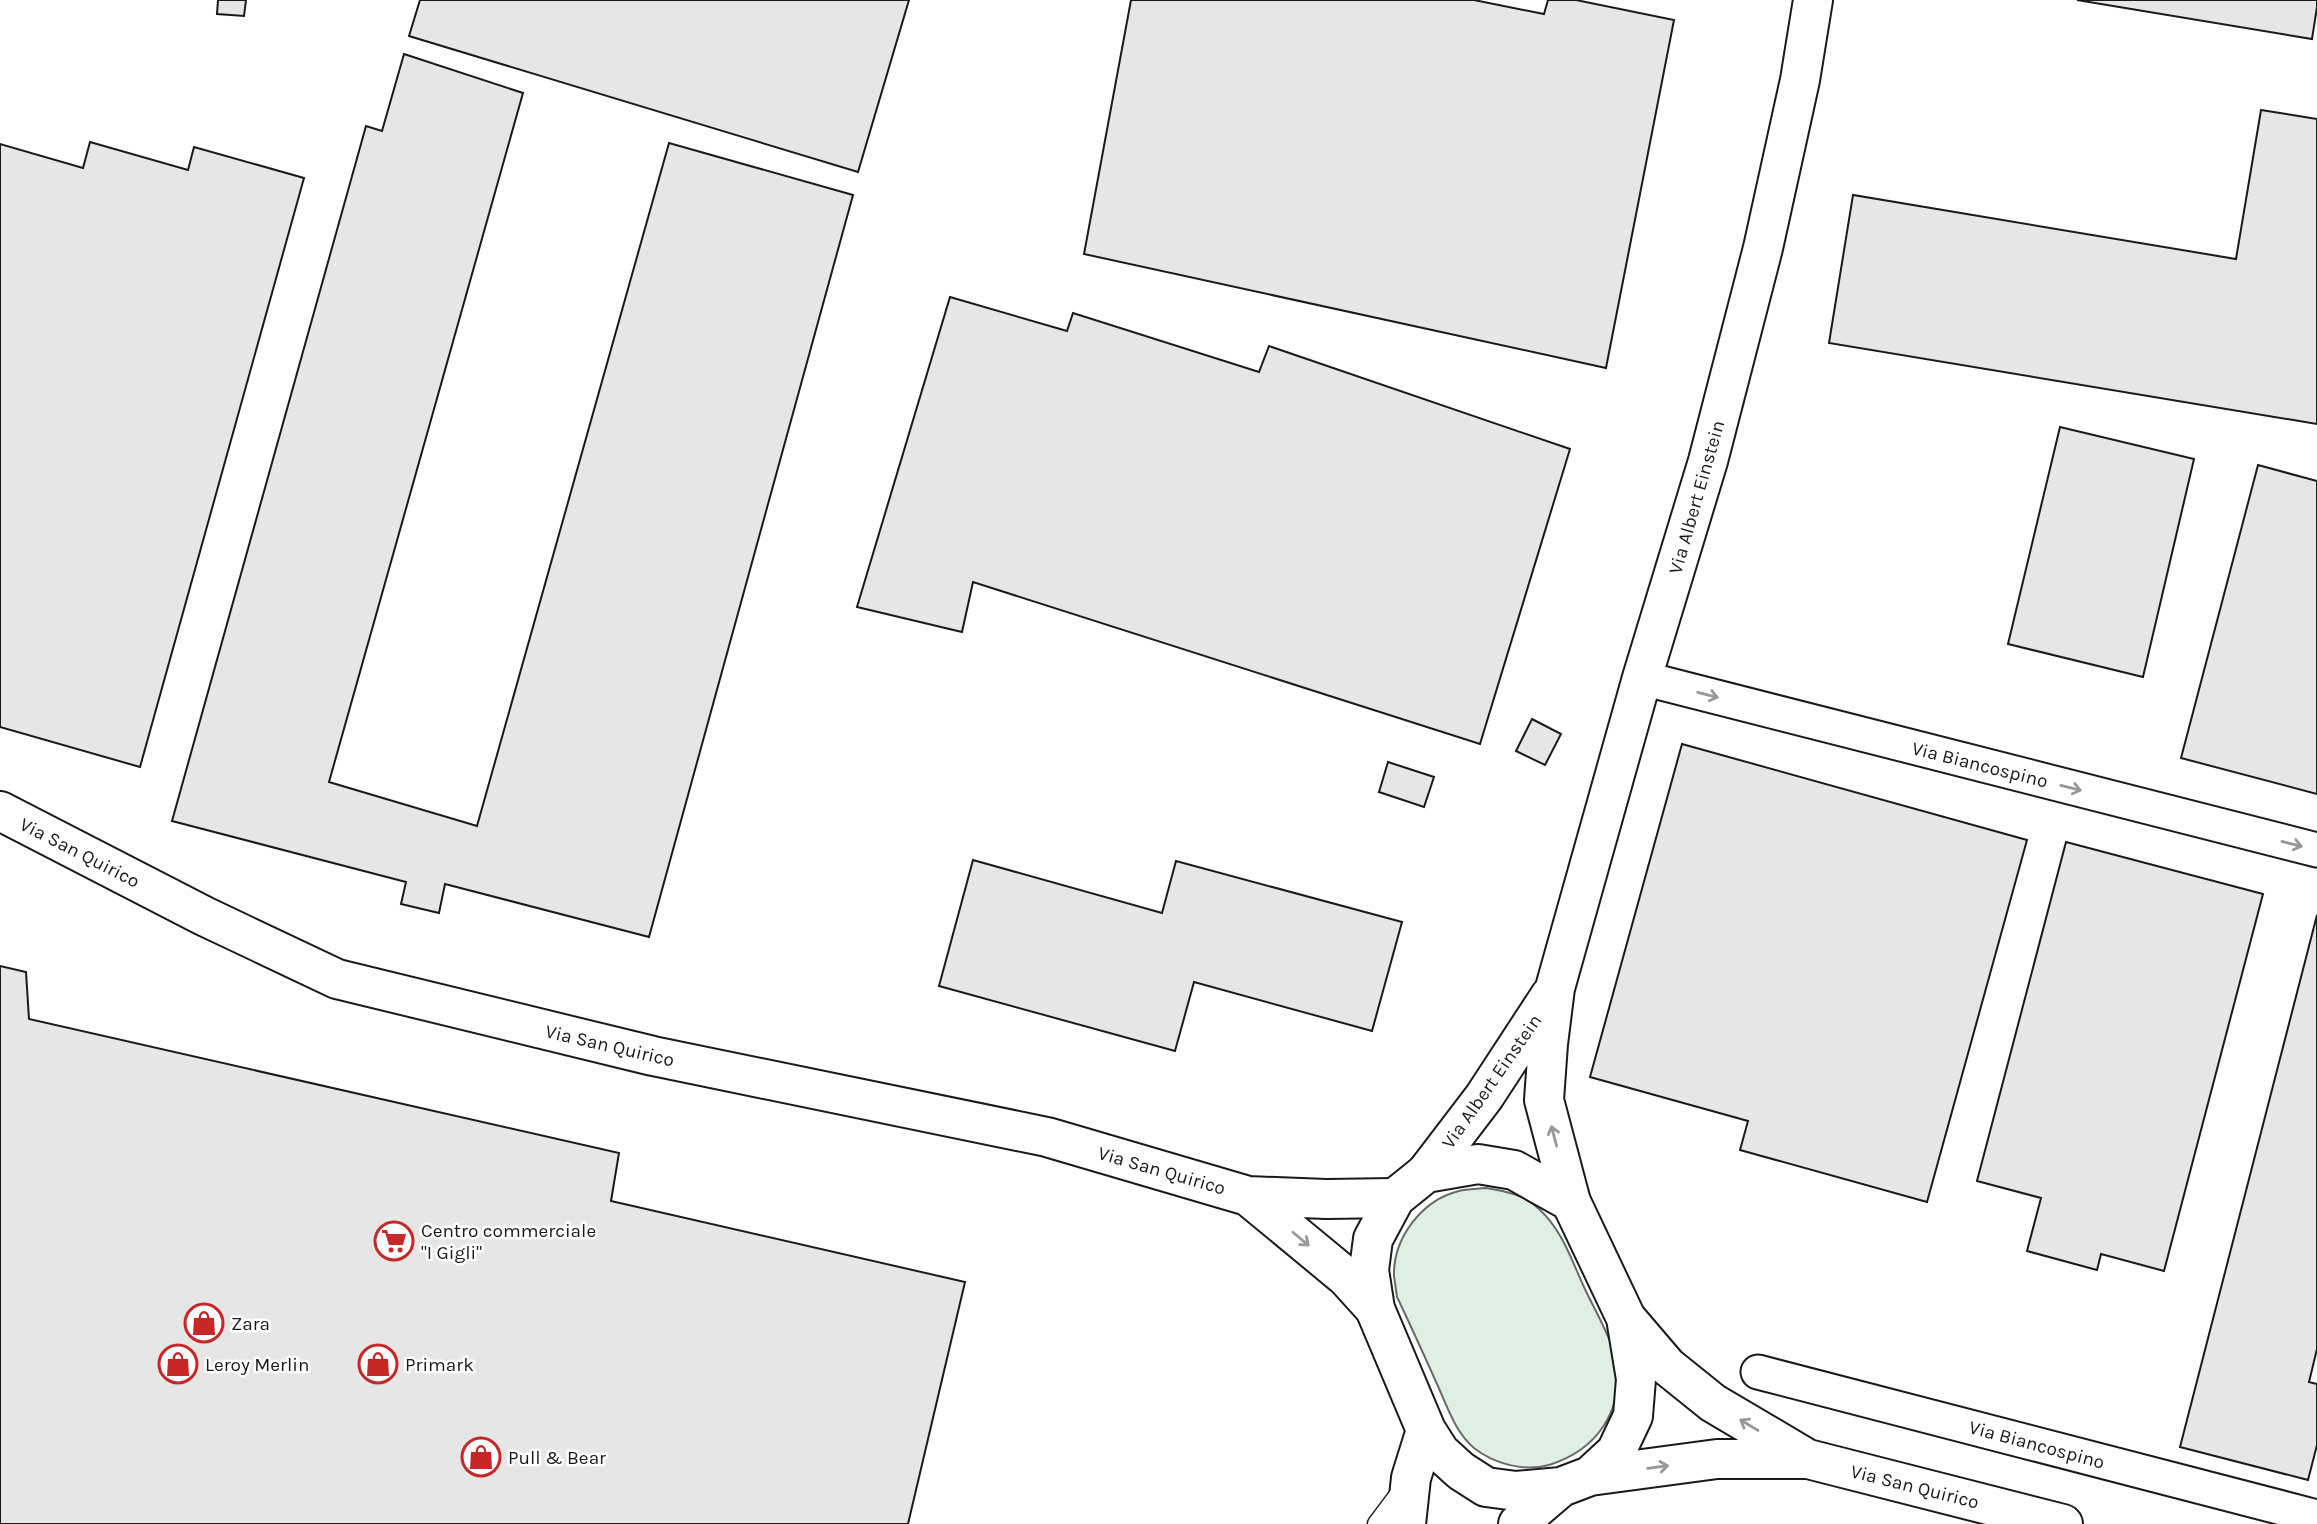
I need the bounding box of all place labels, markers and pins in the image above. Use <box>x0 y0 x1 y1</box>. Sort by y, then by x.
supermarket icon: Centro commerciale "I Gigli" <box>373 1220 415 1262</box>
place label: Centro commerciale "I Gigli" <box>421 1220 596 1264</box>
shop icon: Zara <box>183 1302 225 1344</box>
place label: Zara <box>231 1313 270 1335</box>
shop icon: Leroy Merlin <box>157 1343 199 1385</box>
shop icon: Primark <box>357 1343 399 1385</box>
place label: Leroy Merlin <box>205 1354 309 1376</box>
place label: Primark <box>405 1354 474 1376</box>
shop icon: Pull & Bear <box>460 1436 502 1478</box>
place label: Pull & Bear <box>508 1447 606 1469</box>

